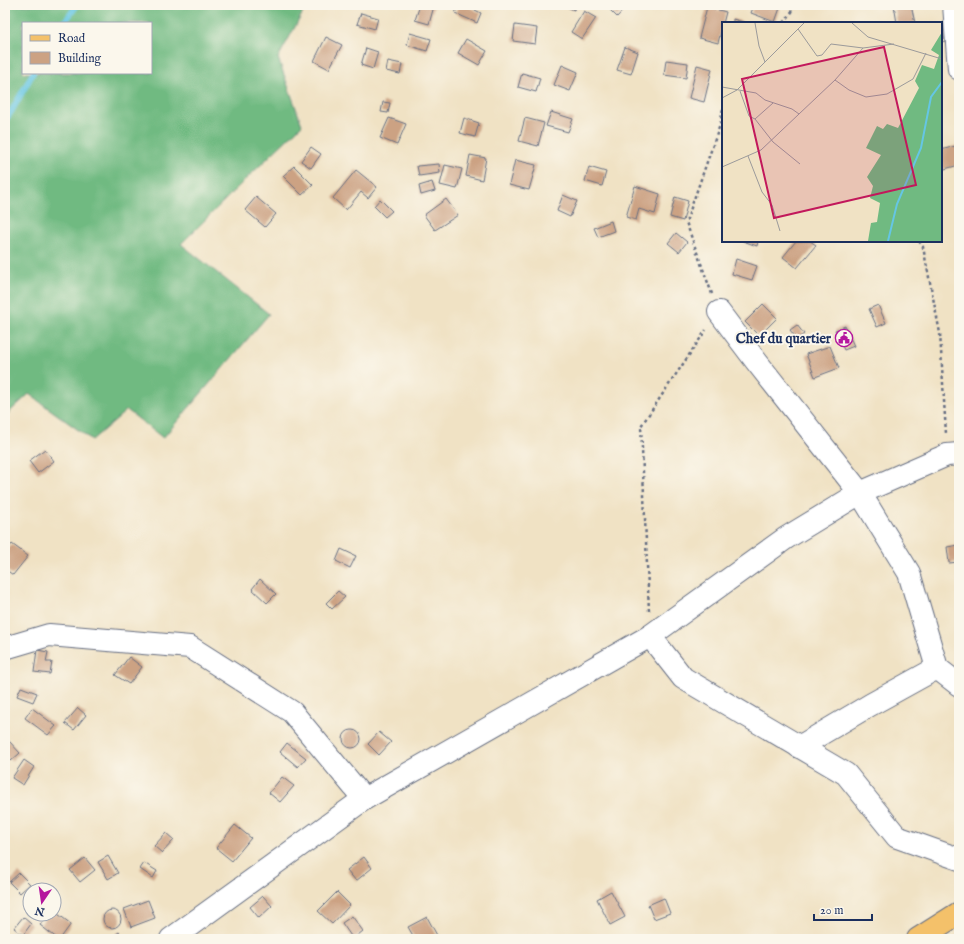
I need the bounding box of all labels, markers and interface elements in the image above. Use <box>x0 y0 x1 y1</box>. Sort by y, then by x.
legend <box>22 22 152 74</box>
inset map <box>722 22 942 242</box>
text: Road <box>58 31 86 46</box>
text: Building <box>58 51 102 66</box>
public building icon: Chef du quartier <box>834 328 854 348</box>
place label: Chef du quartier <box>736 330 832 348</box>
north arrow <box>22 882 62 922</box>
scale bar <box>814 896 872 922</box>
text: N <box>33 903 47 919</box>
text: 20 m <box>820 903 843 918</box>

